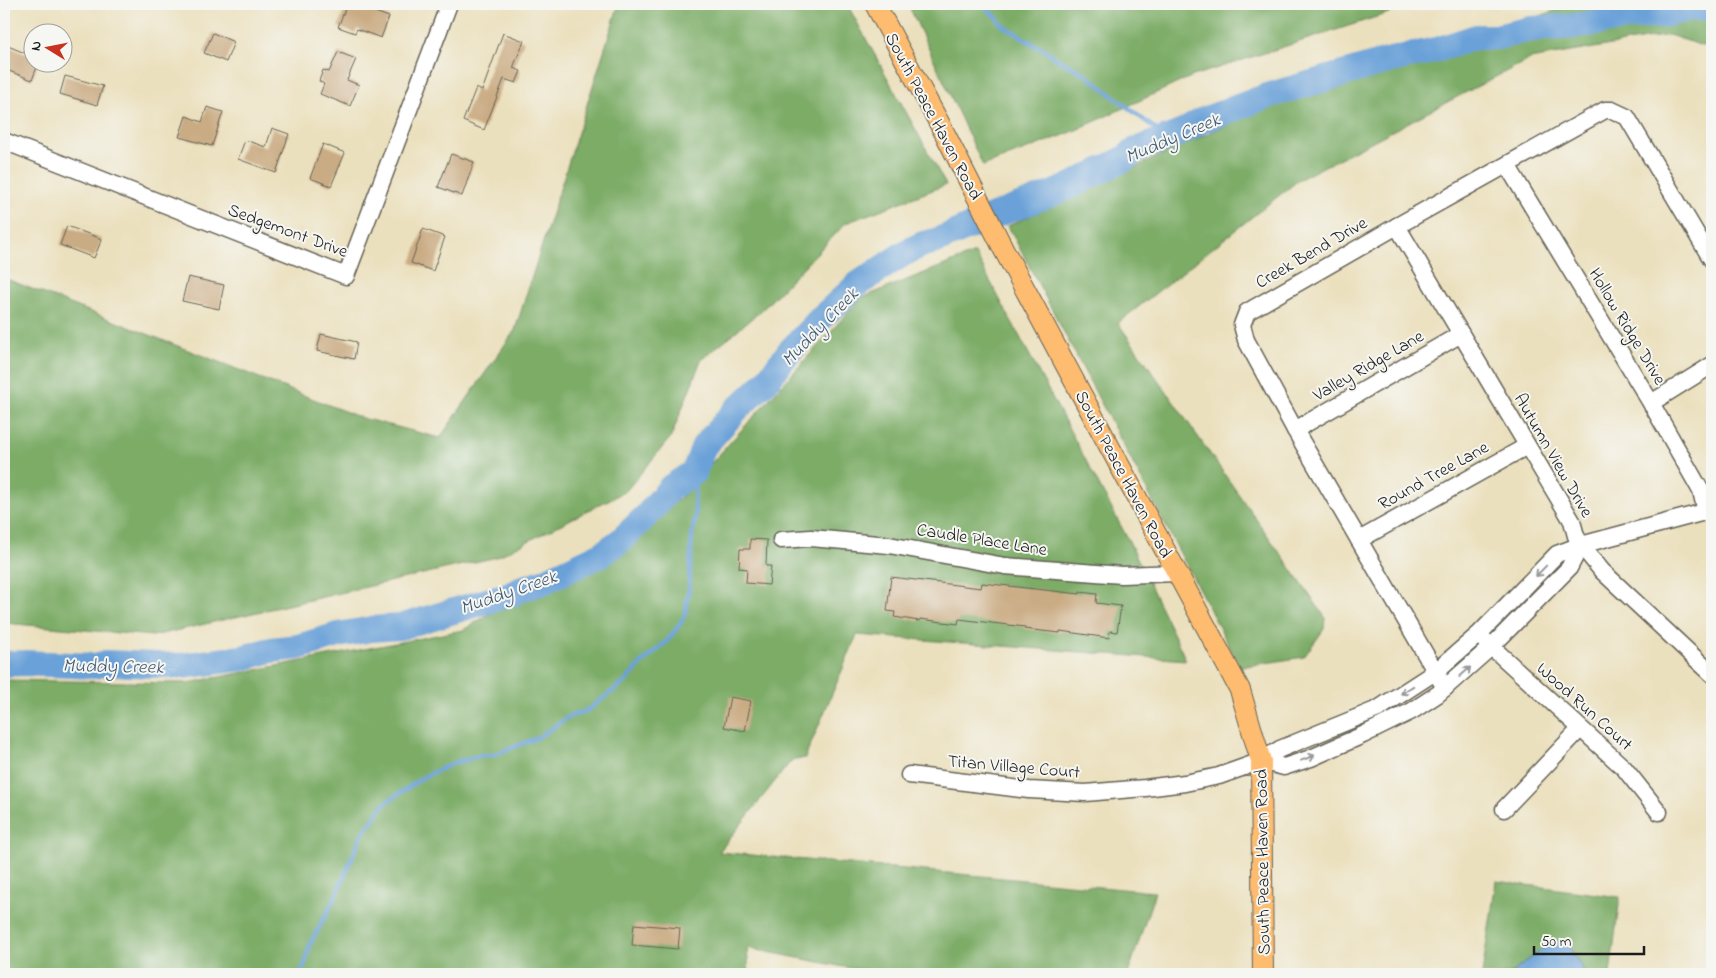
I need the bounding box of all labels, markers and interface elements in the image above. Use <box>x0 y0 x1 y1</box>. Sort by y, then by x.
north arrow <box>22 22 72 72</box>
street label: South Peace Haven Road <box>877 29 987 205</box>
text: N <box>26 40 48 52</box>
water label: Muddy Creek <box>1121 107 1225 171</box>
street label: Sedgemont Drive <box>223 198 352 267</box>
street label: Creek Bend Drive <box>1251 211 1374 296</box>
street label: Hollow Ridge Drive <box>1580 264 1672 392</box>
water label: Muddy Creek <box>776 282 866 373</box>
street label: Valley Ridge Lane <box>1308 324 1431 410</box>
street label: South Peace Haven Road <box>1067 387 1177 563</box>
street label: Autumn View Drive <box>1506 389 1599 524</box>
street label: Round Tree Lane <box>1374 435 1495 518</box>
street label: Caudle Place Lane <box>915 518 1050 564</box>
water label: Muddy Creek <box>457 564 561 623</box>
one-way arrow <box>1535 564 1547 577</box>
water label: Muddy Creek <box>62 653 164 682</box>
street label: Wood Run Court <box>1530 657 1638 758</box>
one-way arrow <box>1458 666 1471 678</box>
one-way arrow <box>1400 685 1414 695</box>
street label: Titan Village Court <box>946 749 1081 788</box>
one-way arrow <box>1300 753 1315 763</box>
street label: South Peace Haven Road <box>1249 769 1279 955</box>
scale bar <box>1534 923 1644 955</box>
text: 50 m <box>1541 931 1572 953</box>

